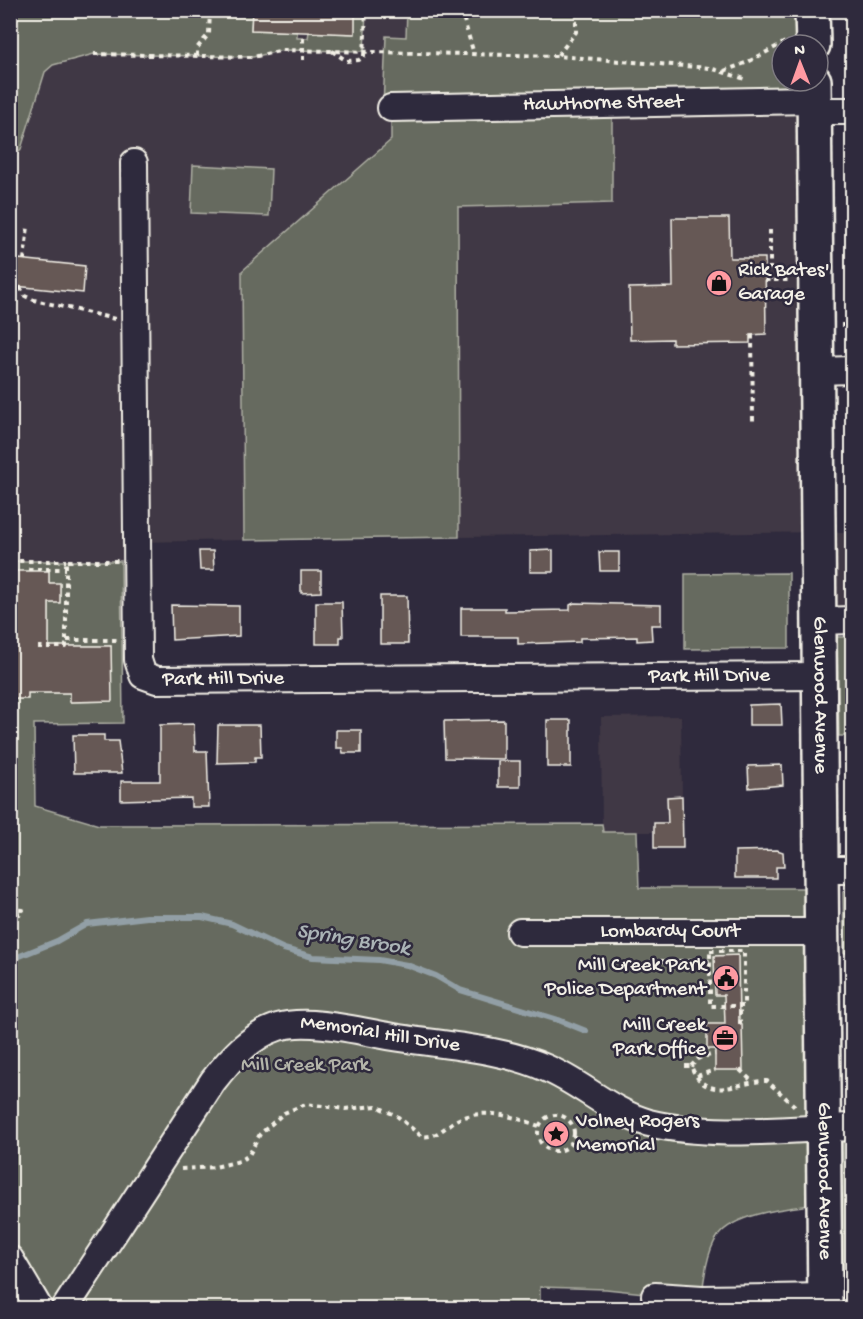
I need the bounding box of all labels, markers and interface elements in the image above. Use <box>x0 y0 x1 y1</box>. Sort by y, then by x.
north arrow <box>770 33 830 93</box>
text: N <box>794 42 806 61</box>
street label: Hawthorne Street <box>523 90 686 118</box>
place label: Rick Bates' Garage <box>738 259 830 308</box>
shop icon: Rick Bates' Garage <box>704 268 734 298</box>
street label: Glenwood Avenue <box>806 616 833 775</box>
street label: Park Hill Drive <box>647 664 771 690</box>
street label: Park Hill Drive <box>161 667 285 692</box>
water label: Spring Brook <box>295 919 413 963</box>
street label: Lombardy Court <box>600 920 742 945</box>
place label: Mill Creek Park Police Department <box>544 954 709 1003</box>
public building icon: Mill Creek Park Police Department <box>711 963 741 993</box>
street label: Memorial Hill Drive <box>300 1011 463 1059</box>
place label: Mill Creek Park Office <box>612 1014 709 1063</box>
office icon: Mill Creek Park Office <box>710 1023 740 1053</box>
park label: Mill Creek Park <box>241 1054 372 1079</box>
street label: Glenwood Avenue <box>811 1102 837 1261</box>
place label: Volney Rogers Memorial <box>575 1110 700 1159</box>
place icon: Volney Rogers Memorial <box>541 1119 571 1149</box>

